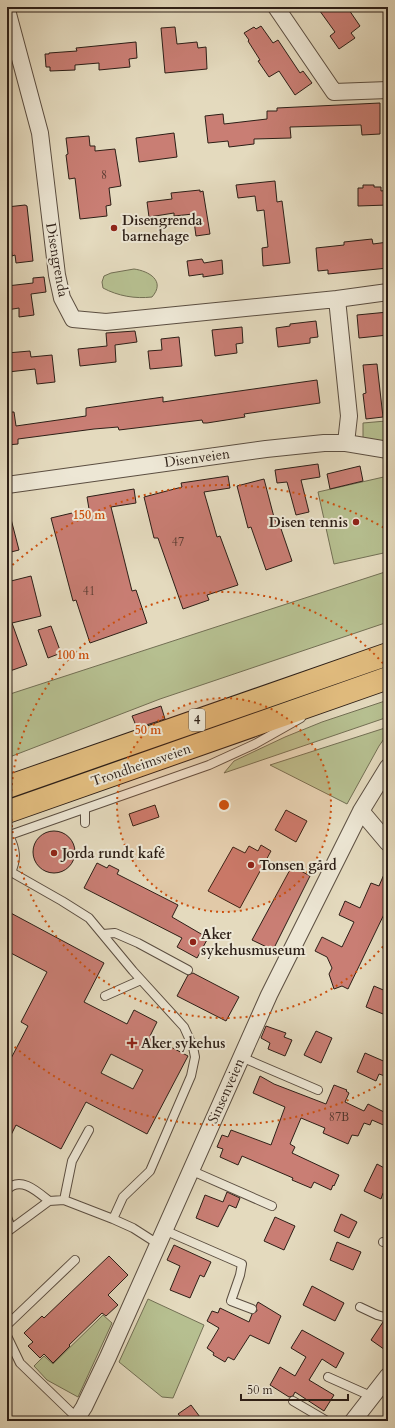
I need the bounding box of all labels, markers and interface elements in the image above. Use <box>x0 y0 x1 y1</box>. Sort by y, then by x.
house number: 8 <box>101 167 107 183</box>
place label: Disengrenda barnehage <box>122 211 203 246</box>
street label: Disengrenda <box>41 221 73 299</box>
marker: Disengrenda barnehage <box>109 223 119 233</box>
street label: Disenveien <box>163 444 231 472</box>
text: 150 m <box>73 507 106 523</box>
place label: Disen tennis <box>269 513 348 532</box>
marker: Disen tennis <box>351 517 361 527</box>
house number: 47 <box>172 534 184 550</box>
house number: 41 <box>83 583 95 599</box>
text: 100 m <box>57 647 90 663</box>
road number: 4 <box>189 709 205 731</box>
text: 50 m <box>135 722 162 738</box>
street label: Trondheimsveien <box>88 739 194 791</box>
centre of rings <box>217 798 231 812</box>
place label: Jorda rundt kafé <box>60 844 165 863</box>
marker: Jorda rundt kafé <box>49 848 59 858</box>
place label: Tonsen gård <box>259 856 337 875</box>
marker: Tonsen gård <box>246 860 256 870</box>
place label: Aker sykehusmuseum <box>201 925 306 960</box>
marker: Aker sykehusmuseum <box>188 937 198 947</box>
place label: Aker sykehus <box>141 1034 226 1053</box>
marker: Aker sykehus <box>126 1037 138 1049</box>
street label: Sinsenveien <box>203 1055 249 1127</box>
house number: 87B <box>329 1109 349 1125</box>
scale bar <box>241 1376 348 1402</box>
text: 50 m <box>247 1382 274 1398</box>

